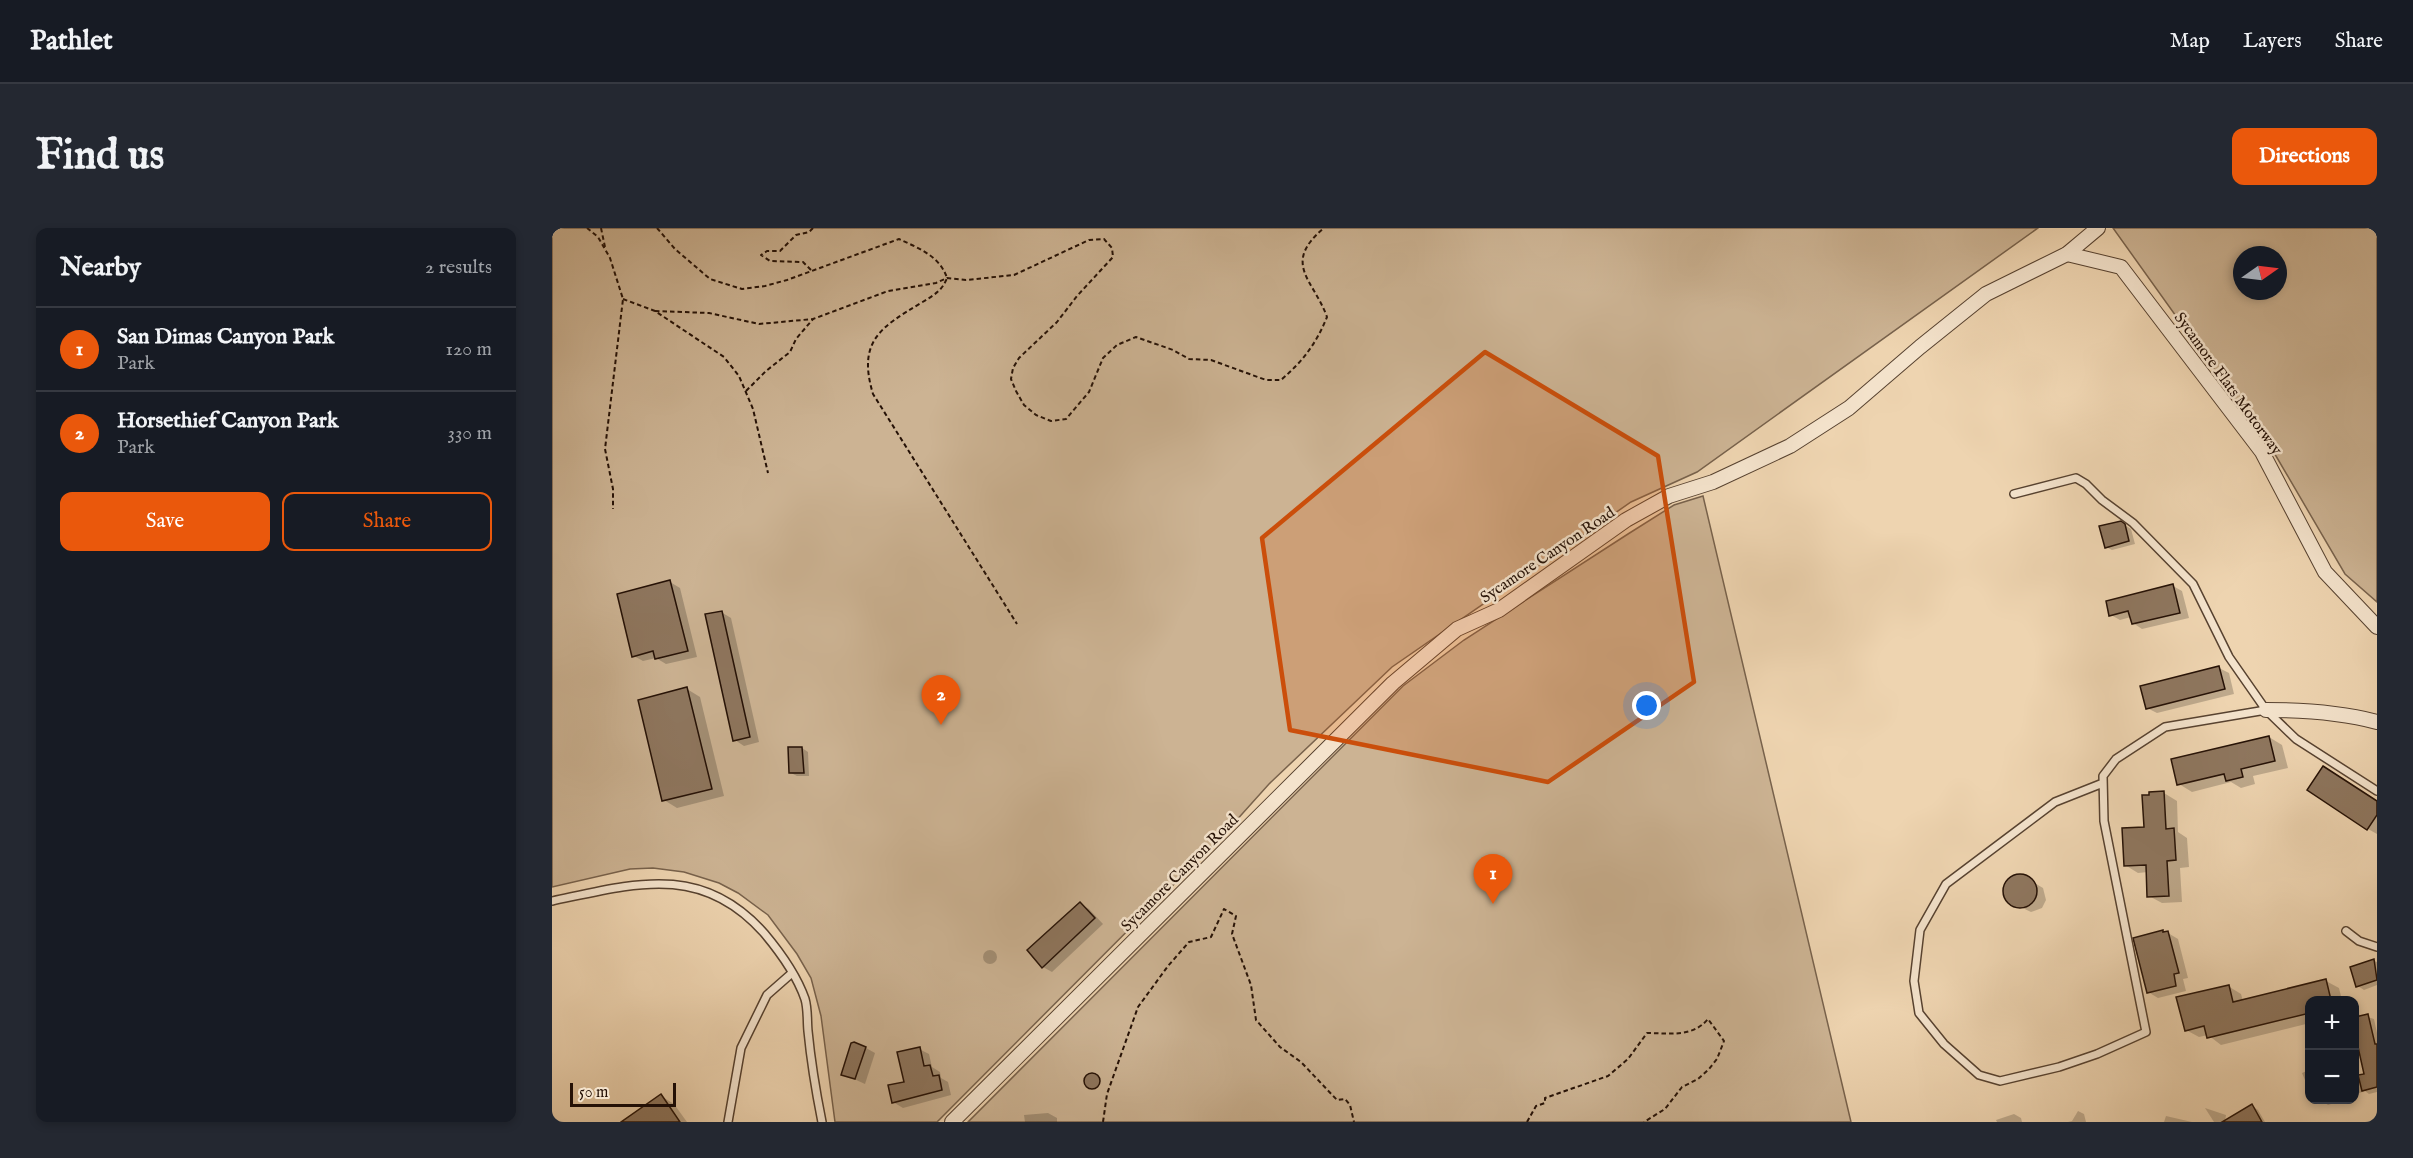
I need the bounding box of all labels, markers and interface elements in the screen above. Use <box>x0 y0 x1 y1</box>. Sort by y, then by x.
text: Pathlet <box>30 24 113 59</box>
text: Map <box>2170 28 2210 55</box>
text: Layers <box>2243 28 2302 55</box>
text: Share <box>2335 28 2383 55</box>
button: Directions <box>2232 128 2377 185</box>
text: Find us <box>36 130 164 183</box>
north arrow <box>2233 246 2287 300</box>
text: Nearby <box>60 251 141 284</box>
text: 2 results <box>425 255 492 280</box>
street label: Sycamore Flats Motorway <box>2169 309 2286 460</box>
text: San Dimas Canyon Park <box>117 323 334 351</box>
text: 1 <box>76 337 83 362</box>
text: 120 m <box>446 337 492 362</box>
text: Park <box>117 351 155 376</box>
text: Horsethief Canyon Park <box>117 407 339 435</box>
text: 2 <box>75 421 84 446</box>
text: 330 m <box>447 421 492 446</box>
text: Park <box>117 435 155 460</box>
button: Save <box>60 492 270 551</box>
button: Share <box>282 492 492 551</box>
street label: Sycamore Canyon Road <box>1477 503 1620 608</box>
pin: 2 <box>922 676 960 725</box>
your location <box>1632 691 1661 720</box>
street label: Sycamore Canyon Road <box>1117 810 1244 936</box>
pin: 1 <box>1474 854 1512 904</box>
map controls <box>2305 996 2359 1104</box>
button: + <box>2305 996 2359 1050</box>
button: − <box>2305 1050 2359 1104</box>
scale bar <box>570 1080 676 1108</box>
text: 50 m <box>579 1083 608 1103</box>

